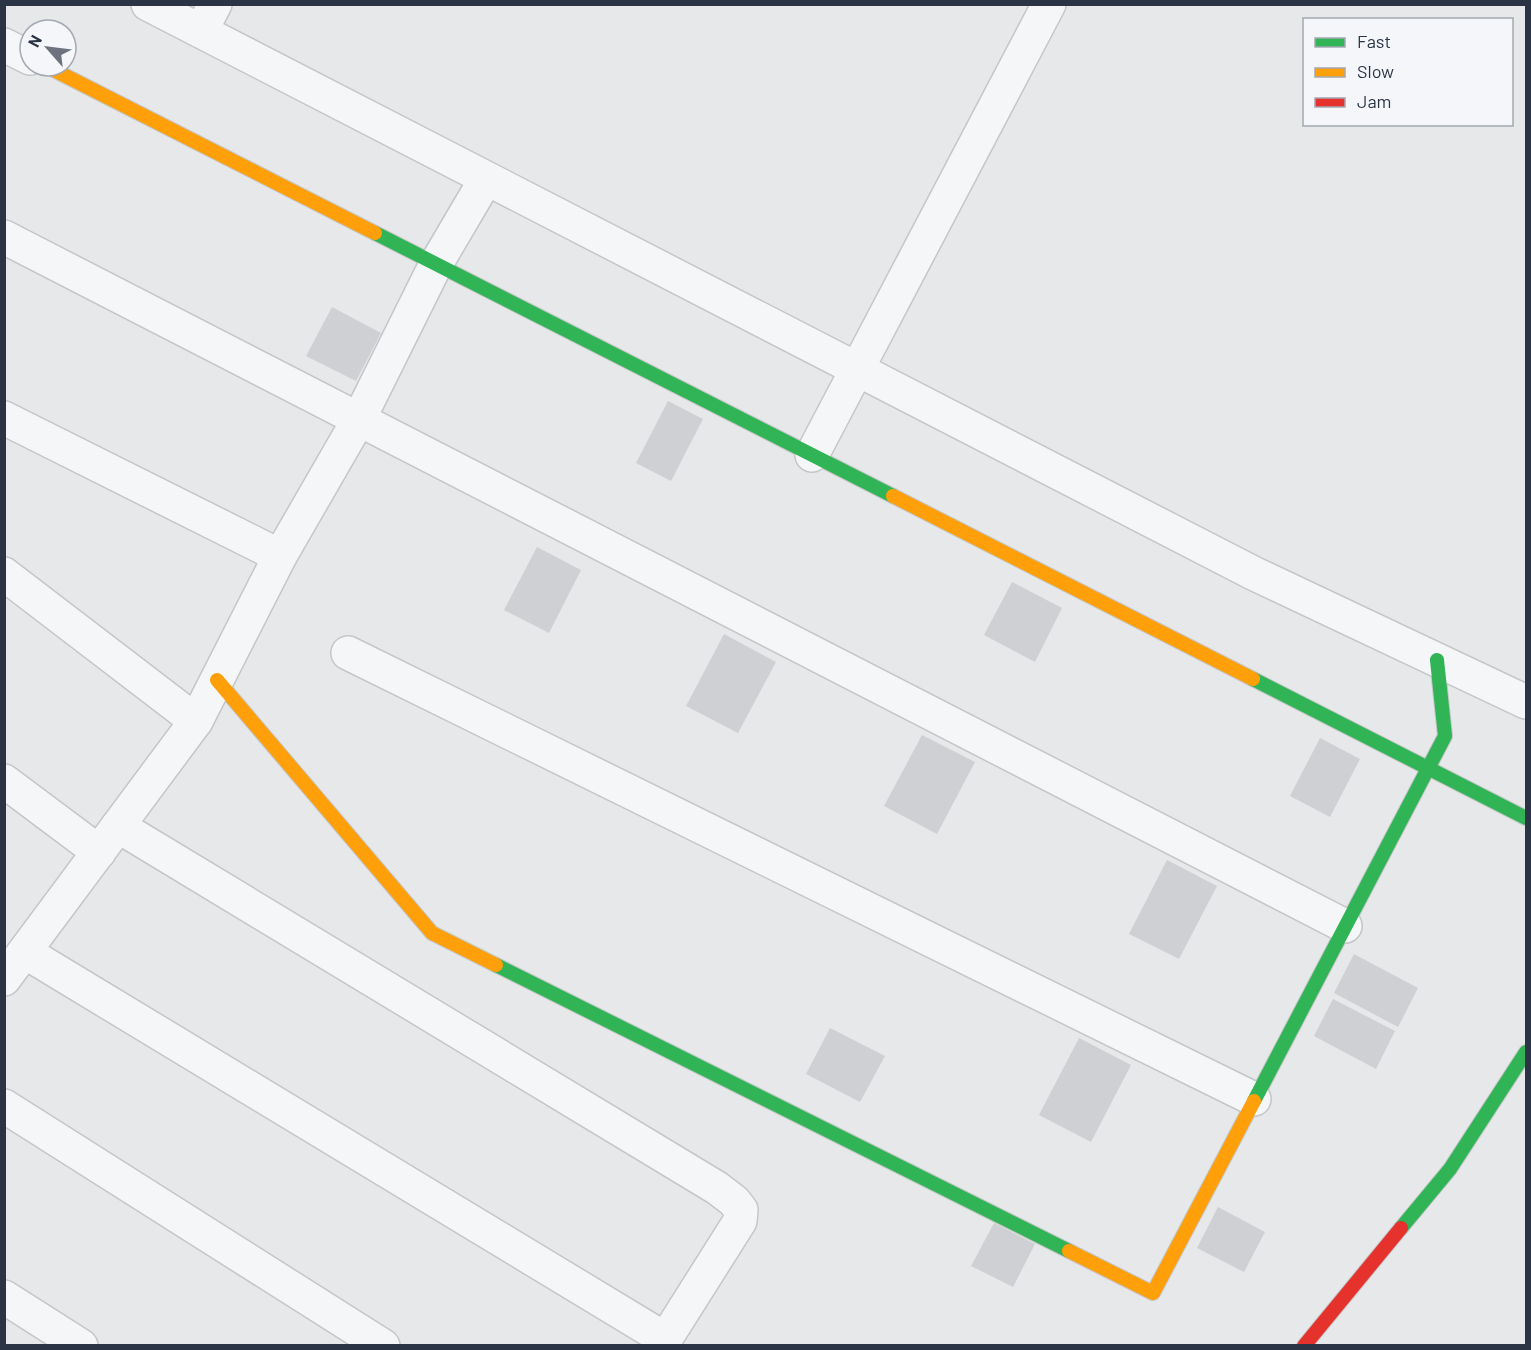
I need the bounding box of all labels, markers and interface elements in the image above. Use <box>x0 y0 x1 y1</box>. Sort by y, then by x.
north arrow <box>18 18 78 78</box>
legend <box>1303 18 1513 126</box>
text: Fast <box>1357 30 1391 52</box>
text: N <box>23 32 45 50</box>
text: Slow <box>1357 60 1394 82</box>
text: Jam <box>1357 90 1391 112</box>

